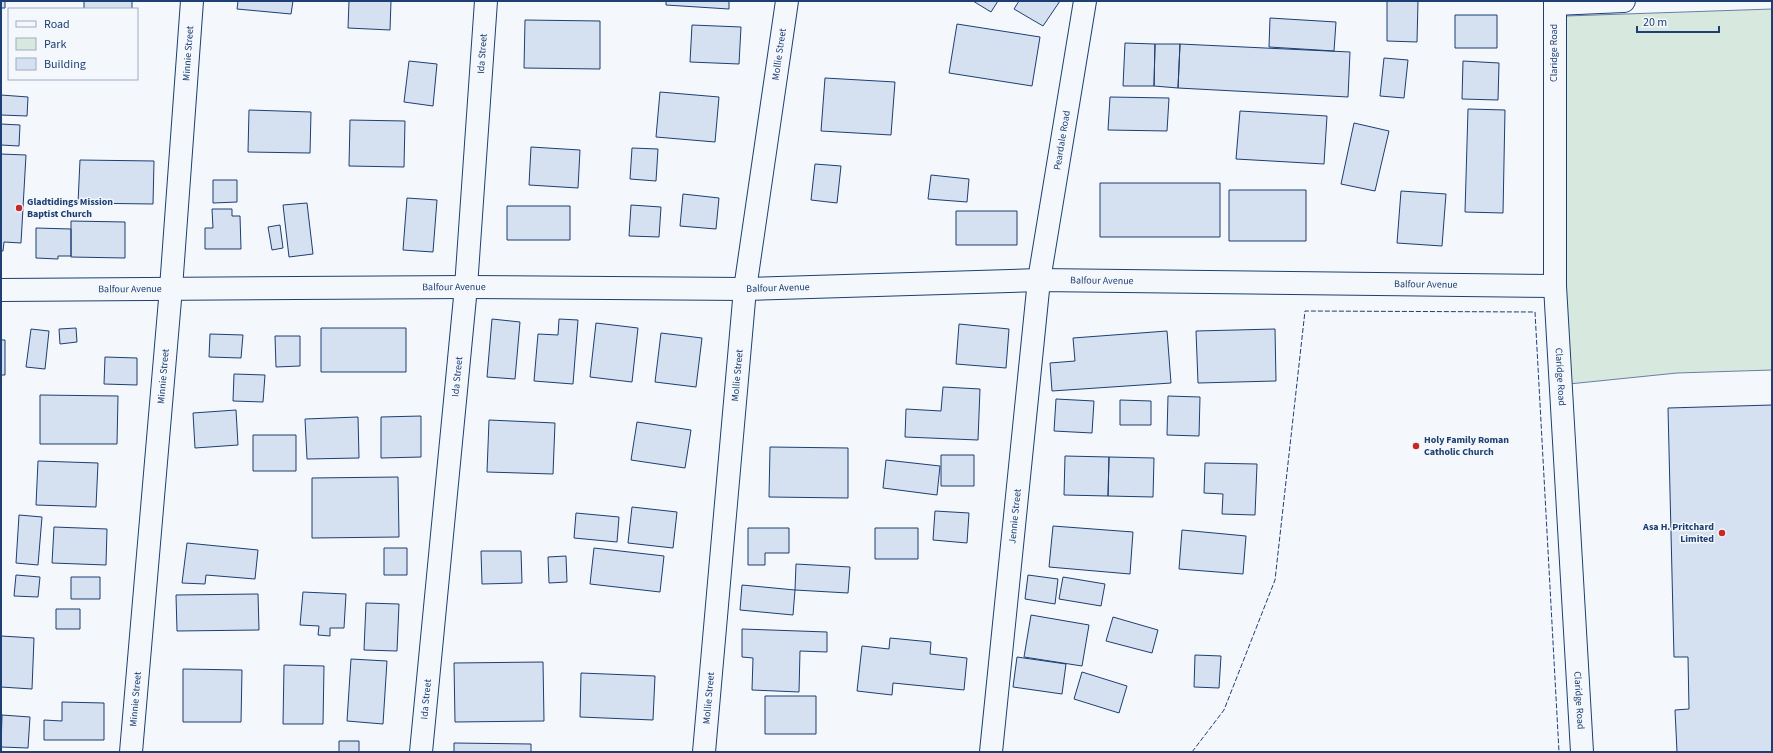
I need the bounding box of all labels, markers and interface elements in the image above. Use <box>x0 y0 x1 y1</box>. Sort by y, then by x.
legend <box>8 8 138 80</box>
scale bar <box>1637 8 1719 34</box>
text: 20 m <box>1643 14 1667 31</box>
text: Road <box>44 16 70 33</box>
street label: Claridge Road <box>1547 24 1561 82</box>
street label: Minnie Street <box>179 25 197 81</box>
street label: Mollie Street <box>769 27 790 81</box>
street label: Ida Street <box>474 33 491 74</box>
text: Park <box>44 36 66 53</box>
text: Building <box>44 56 86 73</box>
street label: Peardale Road <box>1050 109 1074 171</box>
place label: Gladtidings Mission Baptist Church <box>27 195 113 221</box>
marker: Gladtidings Mission Baptist Church <box>14 203 24 213</box>
street label: Balfour Avenue <box>1070 273 1134 288</box>
street label: Balfour Avenue <box>1394 277 1458 292</box>
street label: Balfour Avenue <box>422 280 486 294</box>
street label: Balfour Avenue <box>746 280 810 296</box>
street label: Balfour Avenue <box>98 282 162 296</box>
street label: Claridge Road <box>1552 347 1569 406</box>
street label: Minnie Street <box>154 348 173 405</box>
street label: Mollie Street <box>728 348 747 402</box>
street label: Ida Street <box>448 355 466 398</box>
place label: Holy Family Roman Catholic Church <box>1424 433 1509 459</box>
marker: Holy Family Roman Catholic Church <box>1411 441 1421 451</box>
street label: Jennie Street <box>1005 487 1025 544</box>
place label: Asa H. Pritchard Limited <box>1642 520 1714 546</box>
marker: Asa H. Pritchard Limited <box>1717 528 1727 538</box>
street label: Minnie Street <box>126 670 145 727</box>
street label: Mollie Street <box>699 671 718 725</box>
street label: Claridge Road <box>1570 671 1588 730</box>
street label: Ida Street <box>417 678 435 720</box>

